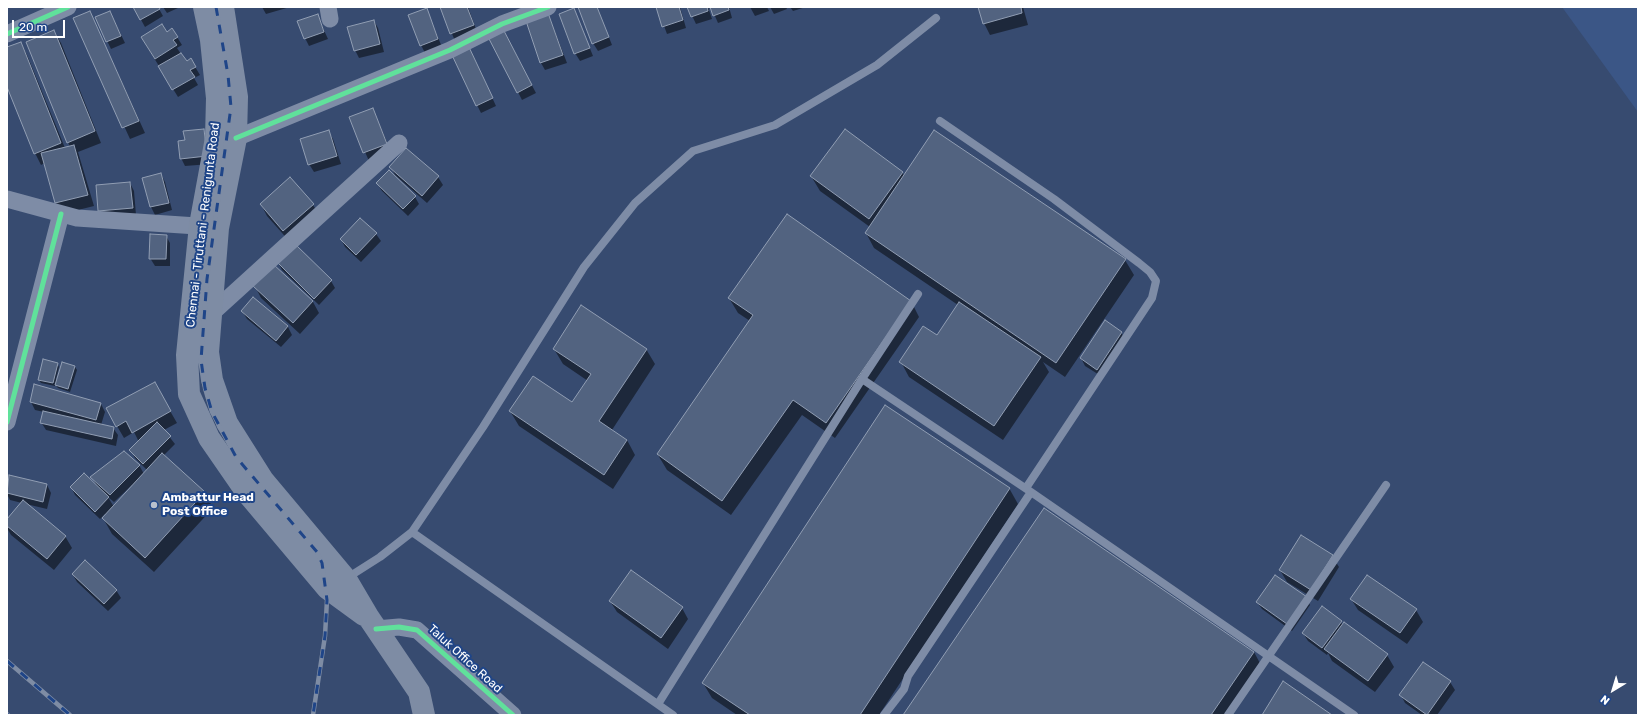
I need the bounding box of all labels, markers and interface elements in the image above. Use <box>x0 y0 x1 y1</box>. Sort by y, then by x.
scale bar <box>14 12 67 38</box>
text: 20 m <box>19 20 47 34</box>
street label: Chennai - Tiruttani - Renigunta Road <box>183 122 223 328</box>
place label: Ambattur Head Post Office <box>162 491 254 519</box>
marker: Ambattur Head Post Office <box>149 500 159 510</box>
street label: Taluk Office Road <box>425 622 505 696</box>
north arrow <box>1593 670 1633 710</box>
text: N <box>1598 692 1612 707</box>

